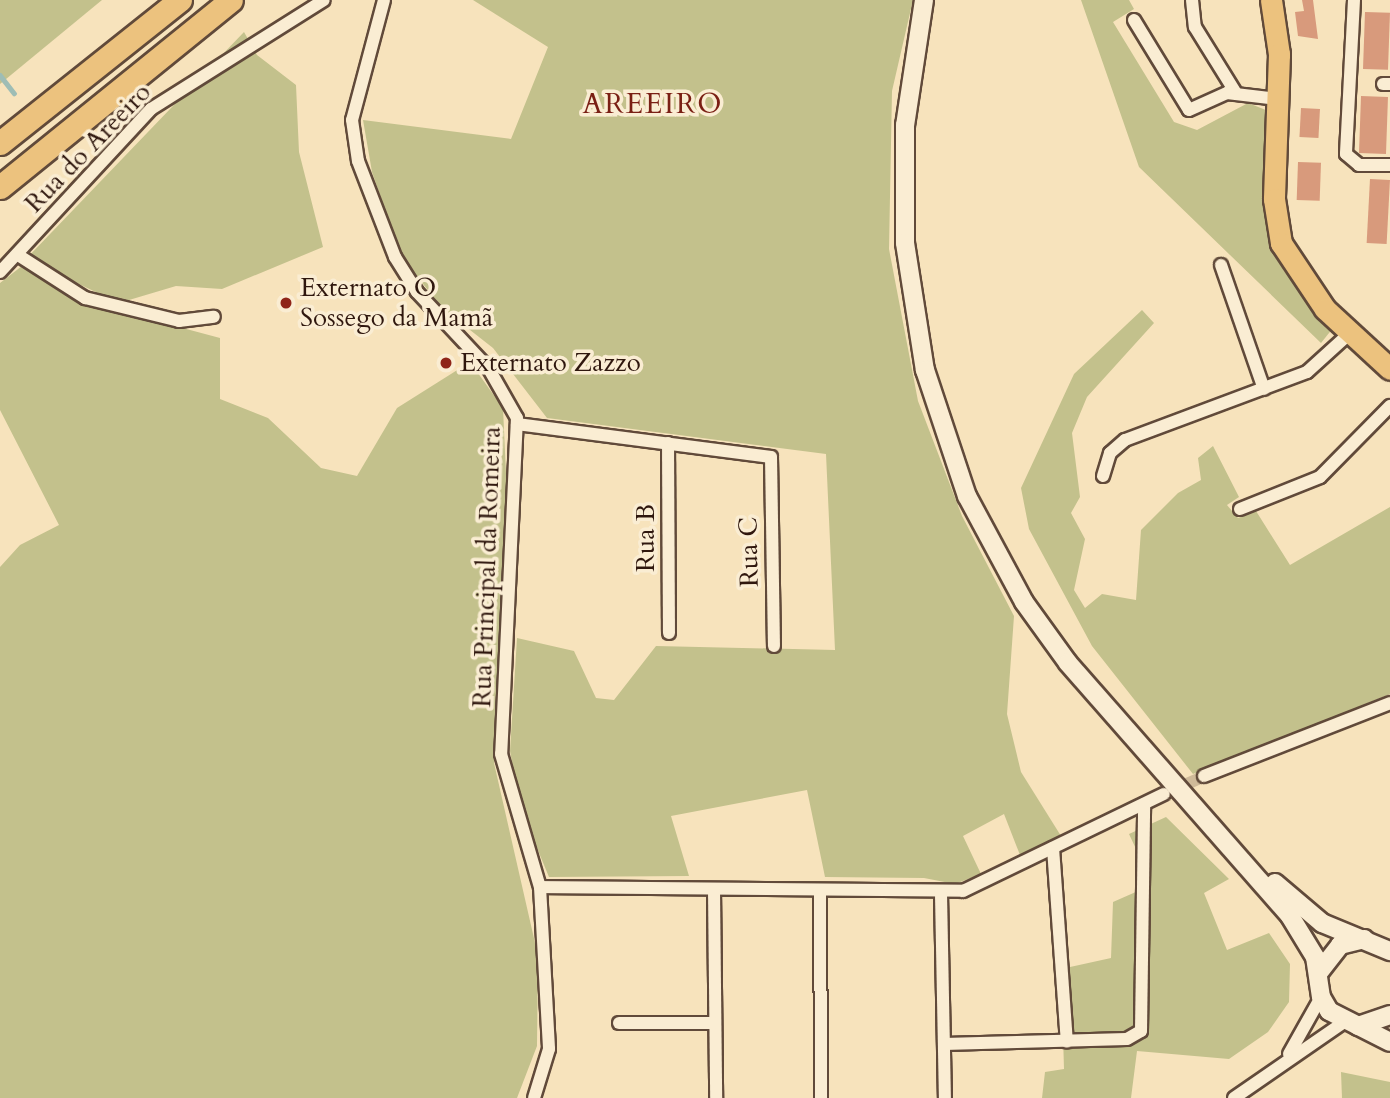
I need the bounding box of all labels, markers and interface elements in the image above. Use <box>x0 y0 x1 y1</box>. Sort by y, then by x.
street label: Rua do Areeiro <box>18 77 158 219</box>
district label: AREEIRO <box>583 87 723 121</box>
place label: Externato O Sossego da Mamã <box>300 272 493 334</box>
marker: Externato O Sossego da Mamã <box>278 295 294 311</box>
place label: Externato Zazzo <box>460 347 641 379</box>
marker: Externato Zazzo <box>438 355 454 371</box>
street label: Rua Principal da Romeira <box>467 426 507 708</box>
street label: Rua B <box>630 504 662 572</box>
street label: Rua C <box>733 517 765 587</box>

